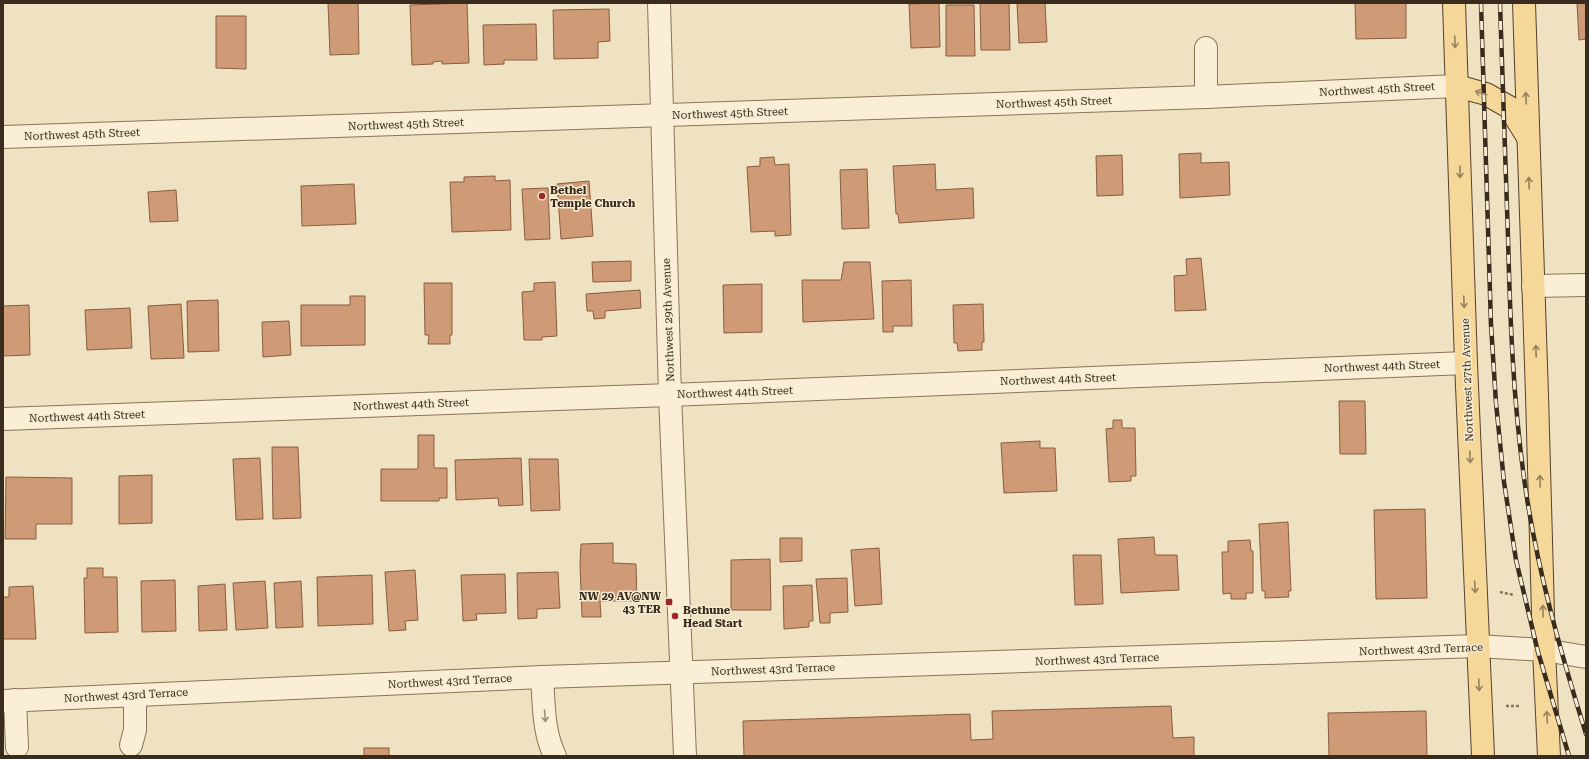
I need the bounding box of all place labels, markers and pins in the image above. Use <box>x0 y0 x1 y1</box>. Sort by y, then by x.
place label: Bethel Temple Church <box>550 184 636 210</box>
marker: Bethel Temple Church <box>537 191 547 201</box>
place label: NW 29 AV@NW 43 TER <box>579 590 662 616</box>
marker: NW 29 AV@NW 43 TER <box>664 597 674 607</box>
place label: Bethune Head Start <box>683 604 743 630</box>
marker: Bethune Head Start <box>670 611 680 621</box>

